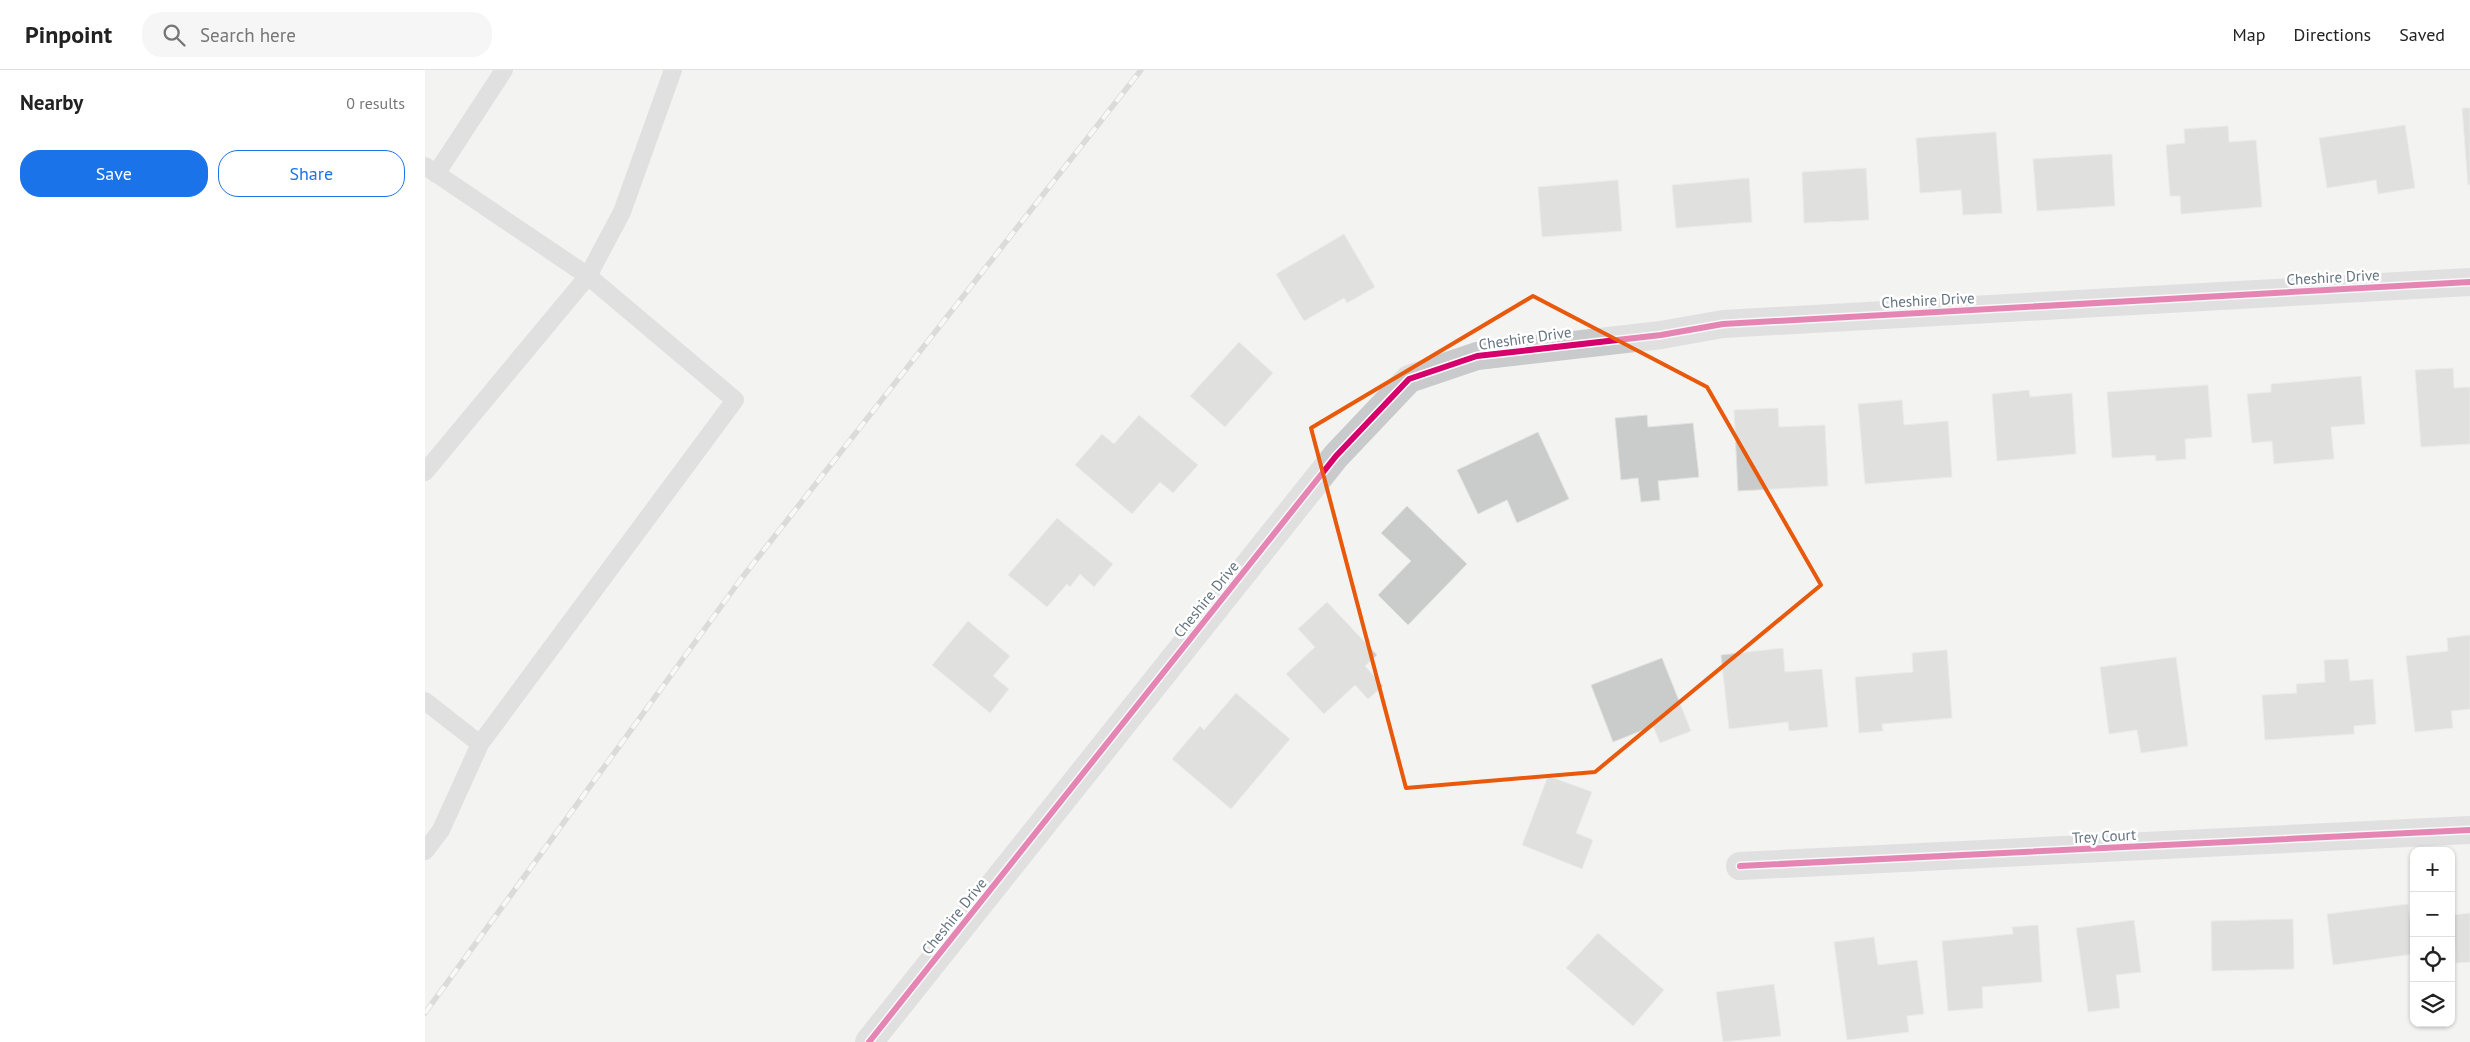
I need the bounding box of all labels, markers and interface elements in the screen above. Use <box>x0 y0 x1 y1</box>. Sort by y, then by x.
search box <box>142 12 492 57</box>
text: Pinpoint <box>25 19 112 50</box>
icon: search <box>160 21 188 49</box>
text: Search here <box>200 23 296 47</box>
text: Map <box>2233 23 2265 46</box>
text: Directions <box>2293 23 2371 46</box>
text: Saved <box>2399 23 2445 46</box>
text: Nearby <box>20 89 83 116</box>
text: 0 results <box>346 93 405 113</box>
button: Save <box>20 150 208 197</box>
button: Share <box>218 150 405 197</box>
street label: Cheshire Drive <box>2286 265 2380 289</box>
street label: Cheshire Drive <box>1881 288 1975 312</box>
street label: Cheshire Drive <box>1477 322 1573 354</box>
street label: Cheshire Drive <box>1169 557 1243 641</box>
street label: Trey Court <box>2071 825 2137 847</box>
map controls <box>2410 847 2455 1027</box>
button: + <box>2410 847 2455 892</box>
street label: Cheshire Drive <box>917 874 991 958</box>
button: − <box>2410 892 2455 937</box>
button: locate <box>2410 937 2455 982</box>
button: layers <box>2410 982 2455 1027</box>

